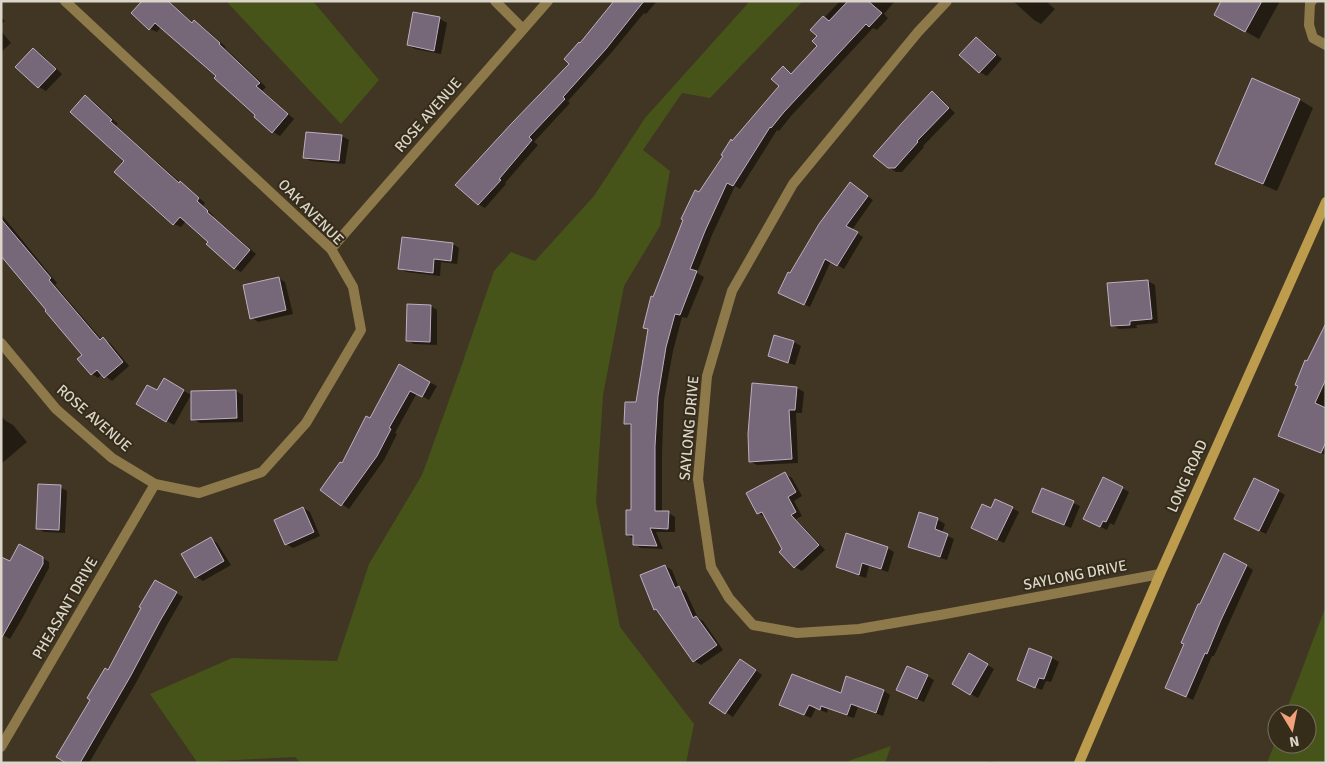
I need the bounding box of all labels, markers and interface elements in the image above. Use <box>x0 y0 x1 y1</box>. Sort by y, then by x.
street label: ROSE AVENUE <box>391 74 465 156</box>
street label: OAK AVENUE <box>274 175 348 249</box>
street label: SAYLONG DRIVE <box>675 375 703 481</box>
street label: ROSE AVENUE <box>53 381 135 455</box>
street label: LONG ROAD <box>1163 437 1211 515</box>
street label: PHEASANT DRIVE <box>28 554 102 662</box>
street label: SAYLONG DRIVE <box>1022 556 1128 594</box>
north arrow <box>1267 704 1317 754</box>
text: N <box>1288 732 1300 751</box>

